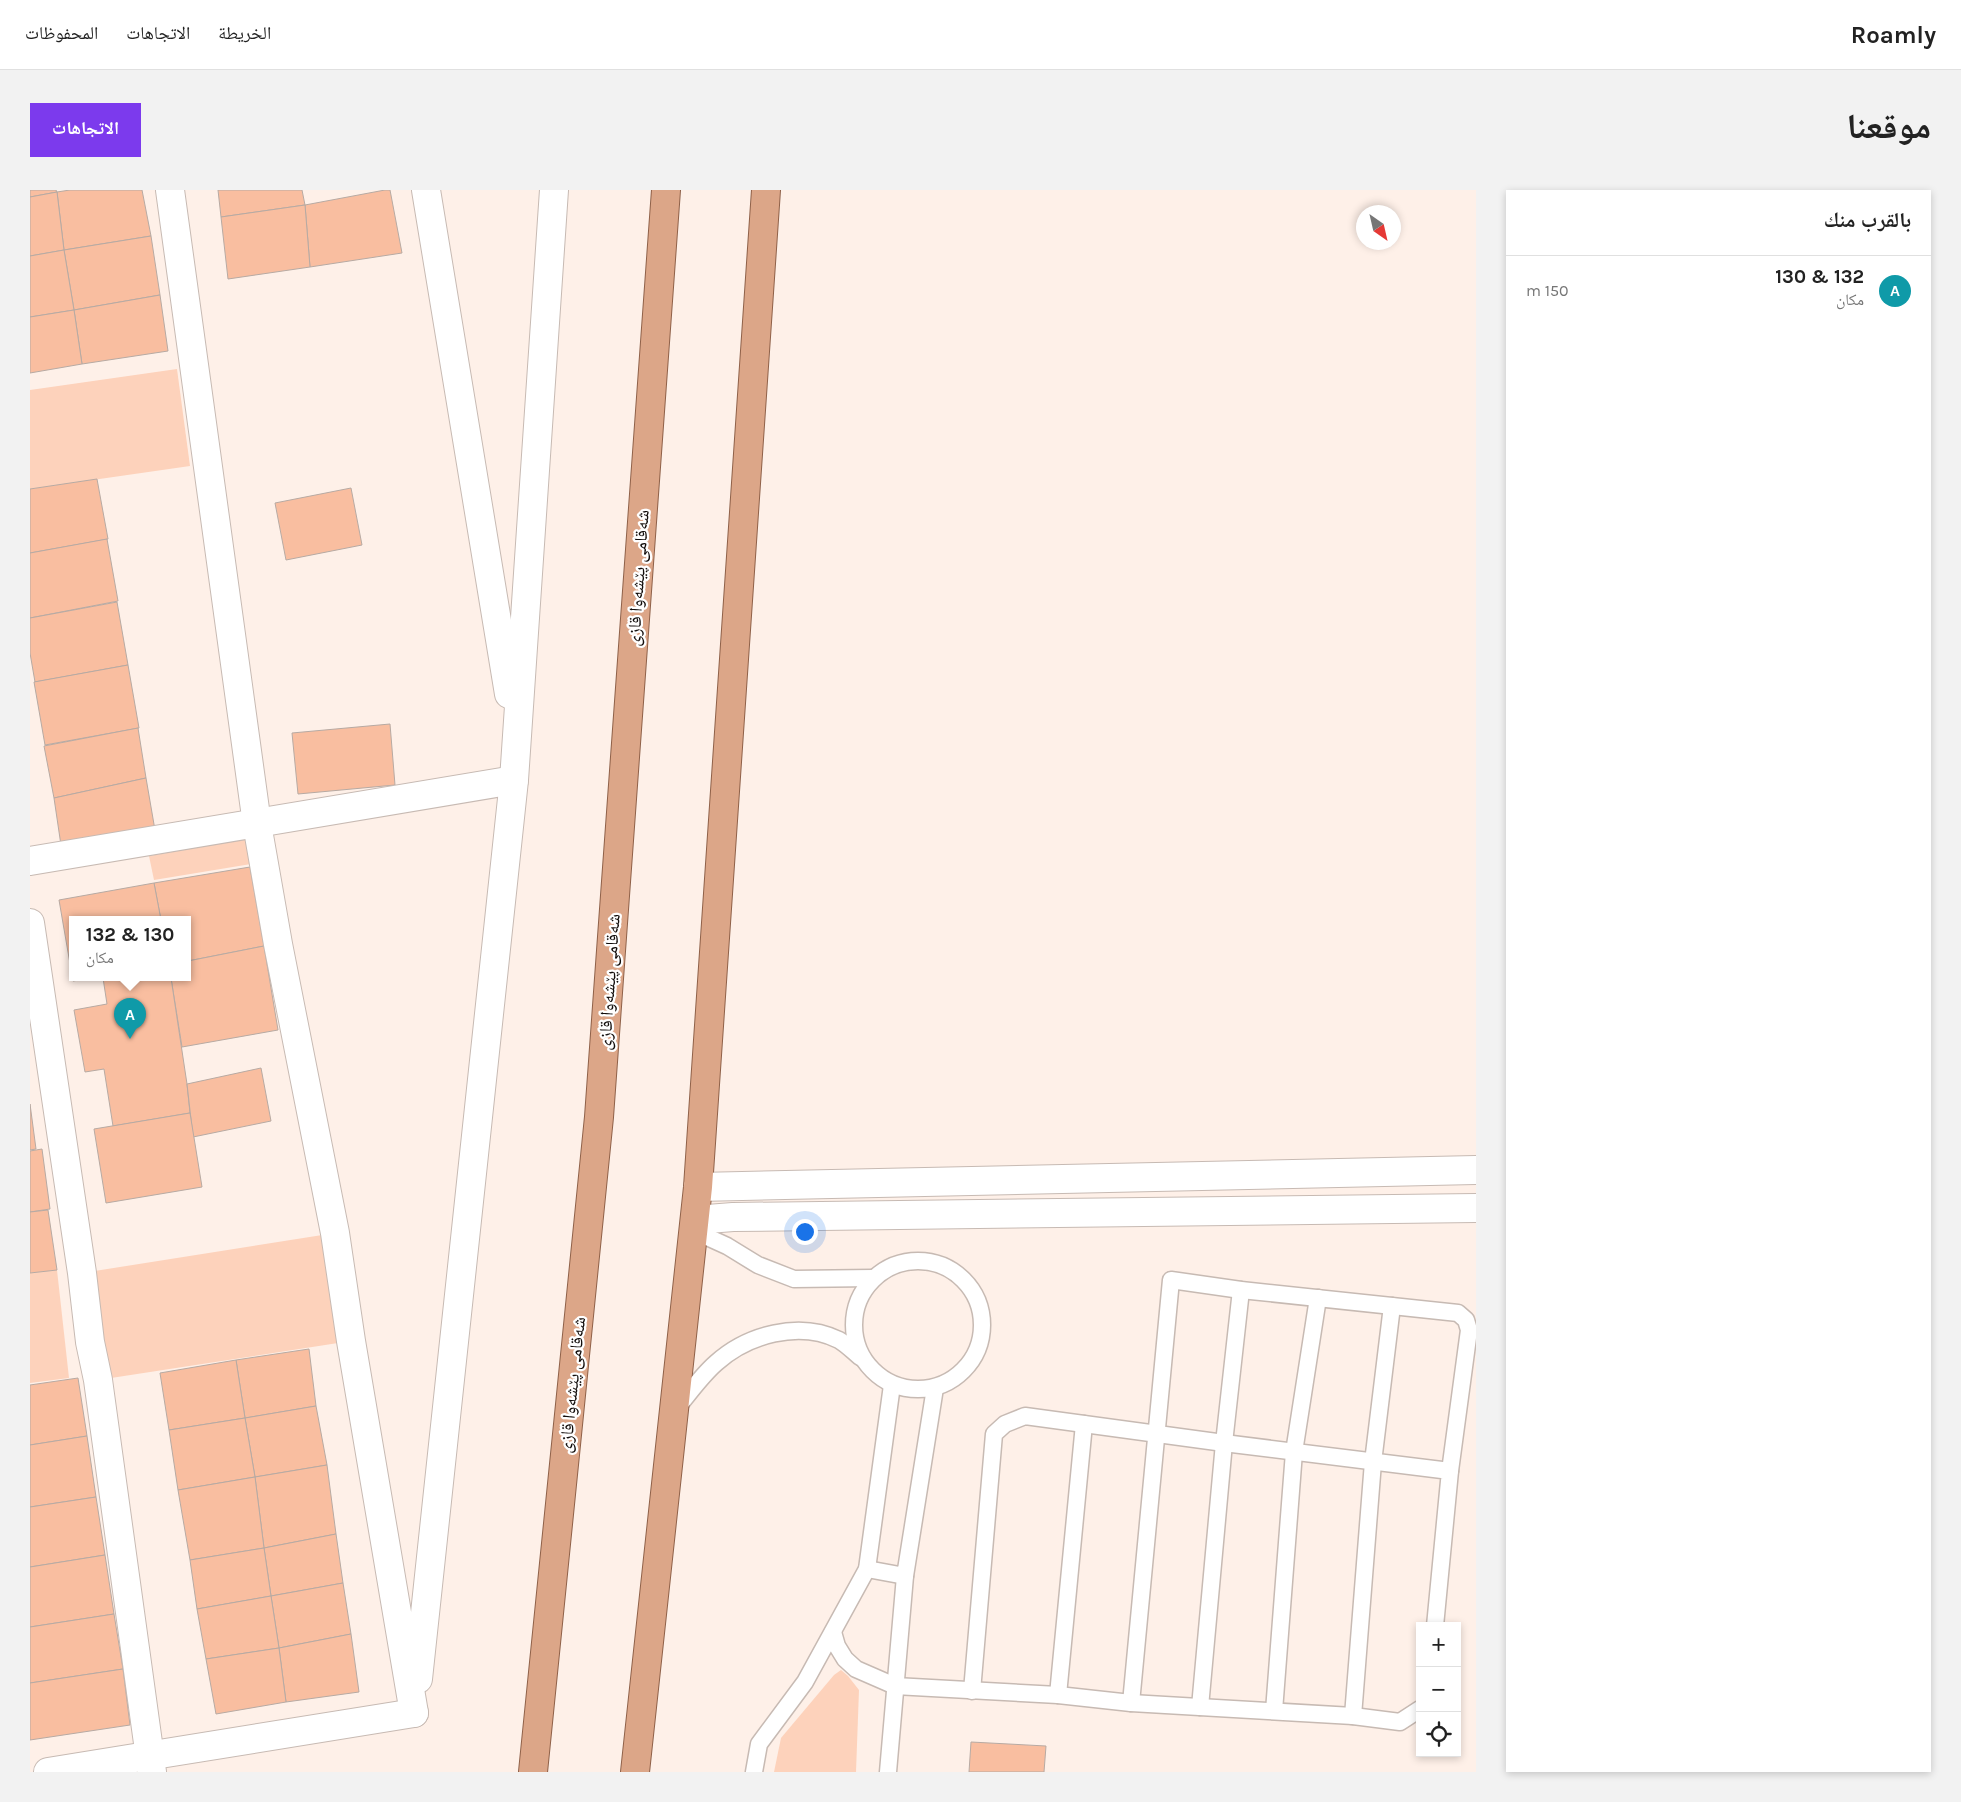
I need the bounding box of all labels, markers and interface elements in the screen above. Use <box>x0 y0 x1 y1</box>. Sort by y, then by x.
text: Roamly <box>1851 21 1936 49</box>
text: المحفوظات <box>25 22 98 44</box>
text: الاتجاهات <box>126 22 190 44</box>
text: الخريطة <box>218 22 271 44</box>
button: الاتجاهات <box>30 103 141 157</box>
text: موقعنا <box>1846 106 1931 147</box>
north arrow <box>1356 205 1401 250</box>
text: بالقرب منك <box>1824 208 1911 232</box>
text: 132 & 130 <box>1775 266 1864 288</box>
text: 150 m <box>1526 281 1569 300</box>
text: A <box>1890 281 1900 300</box>
text: مكان <box>1836 290 1864 309</box>
street label: شەقامی پێشەوا قازی <box>622 509 654 647</box>
street label: شەقامی پێشەوا قازی <box>593 913 625 1051</box>
popup <box>69 916 191 981</box>
text: 132 & 130 <box>86 924 174 946</box>
text: مكان <box>86 948 114 967</box>
pin: A <box>114 998 146 1039</box>
your location <box>792 1219 818 1245</box>
street label: شەقامی پێشەوا قازی <box>554 1316 590 1454</box>
map controls <box>1416 1622 1461 1757</box>
button: + <box>1416 1622 1461 1667</box>
button: − <box>1416 1667 1461 1712</box>
button: locate <box>1416 1712 1461 1757</box>

